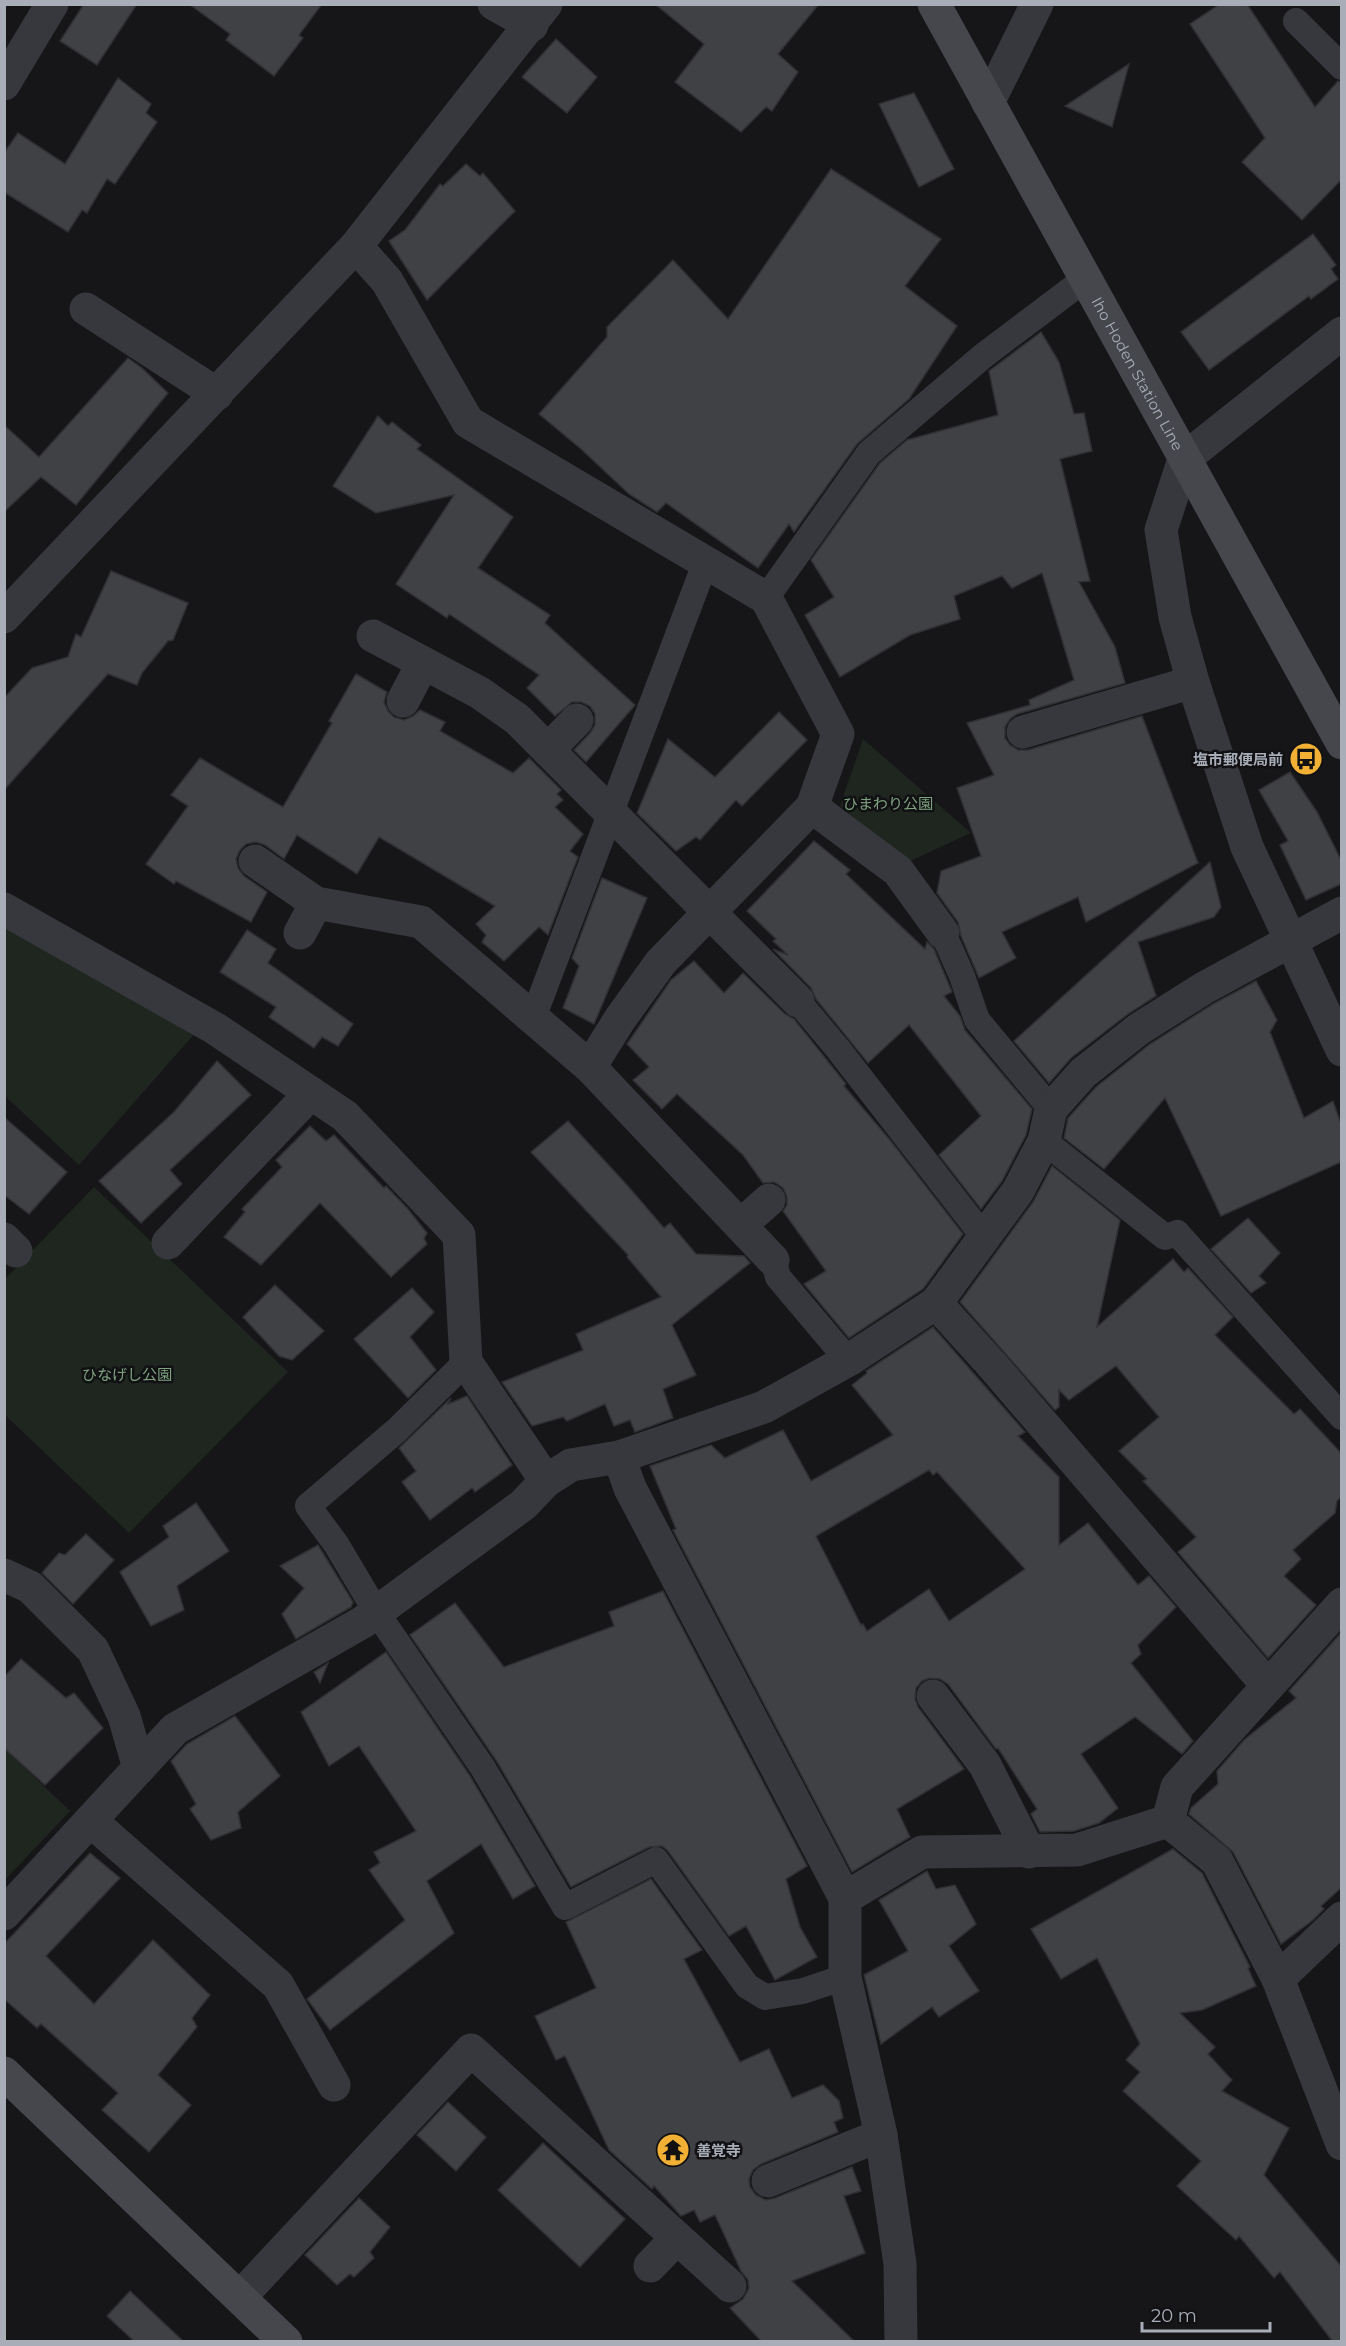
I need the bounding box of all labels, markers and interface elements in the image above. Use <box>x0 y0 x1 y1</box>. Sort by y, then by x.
street label: Iho Hoden Station Line <box>1088 293 1188 454</box>
bus stop icon: 塩市郵便局前 <box>1288 741 1324 777</box>
place label: 塩市郵便局前 <box>1193 750 1283 769</box>
park label: ひまわり公園 <box>843 794 933 813</box>
park label: ひなげし公園 <box>82 1365 172 1384</box>
temple icon: 善覚寺 <box>655 2132 691 2168</box>
place label: 善覚寺 <box>696 2141 741 2160</box>
scale bar <box>1142 2295 1270 2333</box>
text: 20 m <box>1151 2305 1197 2327</box>

